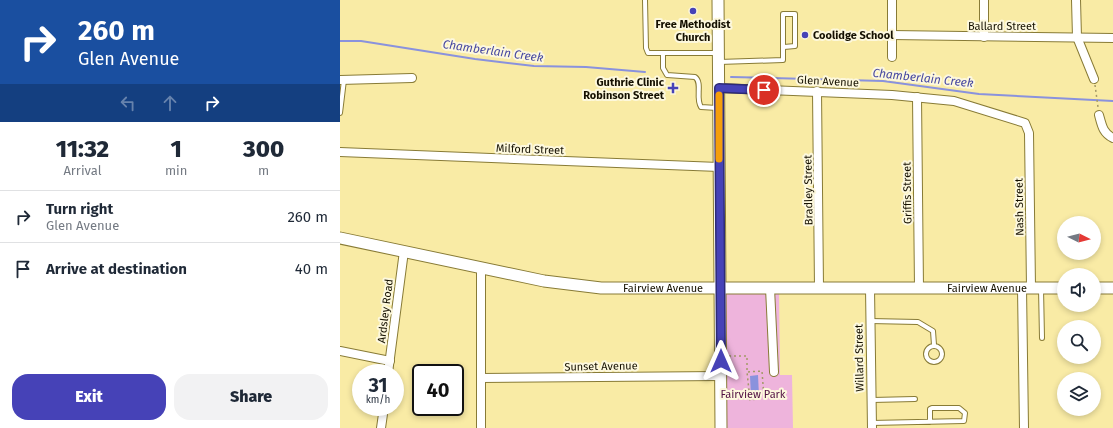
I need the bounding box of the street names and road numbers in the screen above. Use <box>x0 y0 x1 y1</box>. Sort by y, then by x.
street label: Ballard Street <box>968 20 1036 33</box>
street label: Glen Avenue <box>797 73 859 90</box>
street label: Milford Street <box>496 142 564 157</box>
street label: Bradley Street <box>801 155 816 225</box>
street label: Griffis Street <box>900 162 915 224</box>
street label: Nash Street <box>1012 178 1027 236</box>
street label: Ardsley Road <box>375 278 396 344</box>
street label: Fairview Avenue <box>623 282 703 295</box>
street label: Fairview Avenue <box>947 282 1027 295</box>
street label: Willard Street <box>852 324 867 392</box>
street label: Sunset Avenue <box>564 359 638 374</box>

